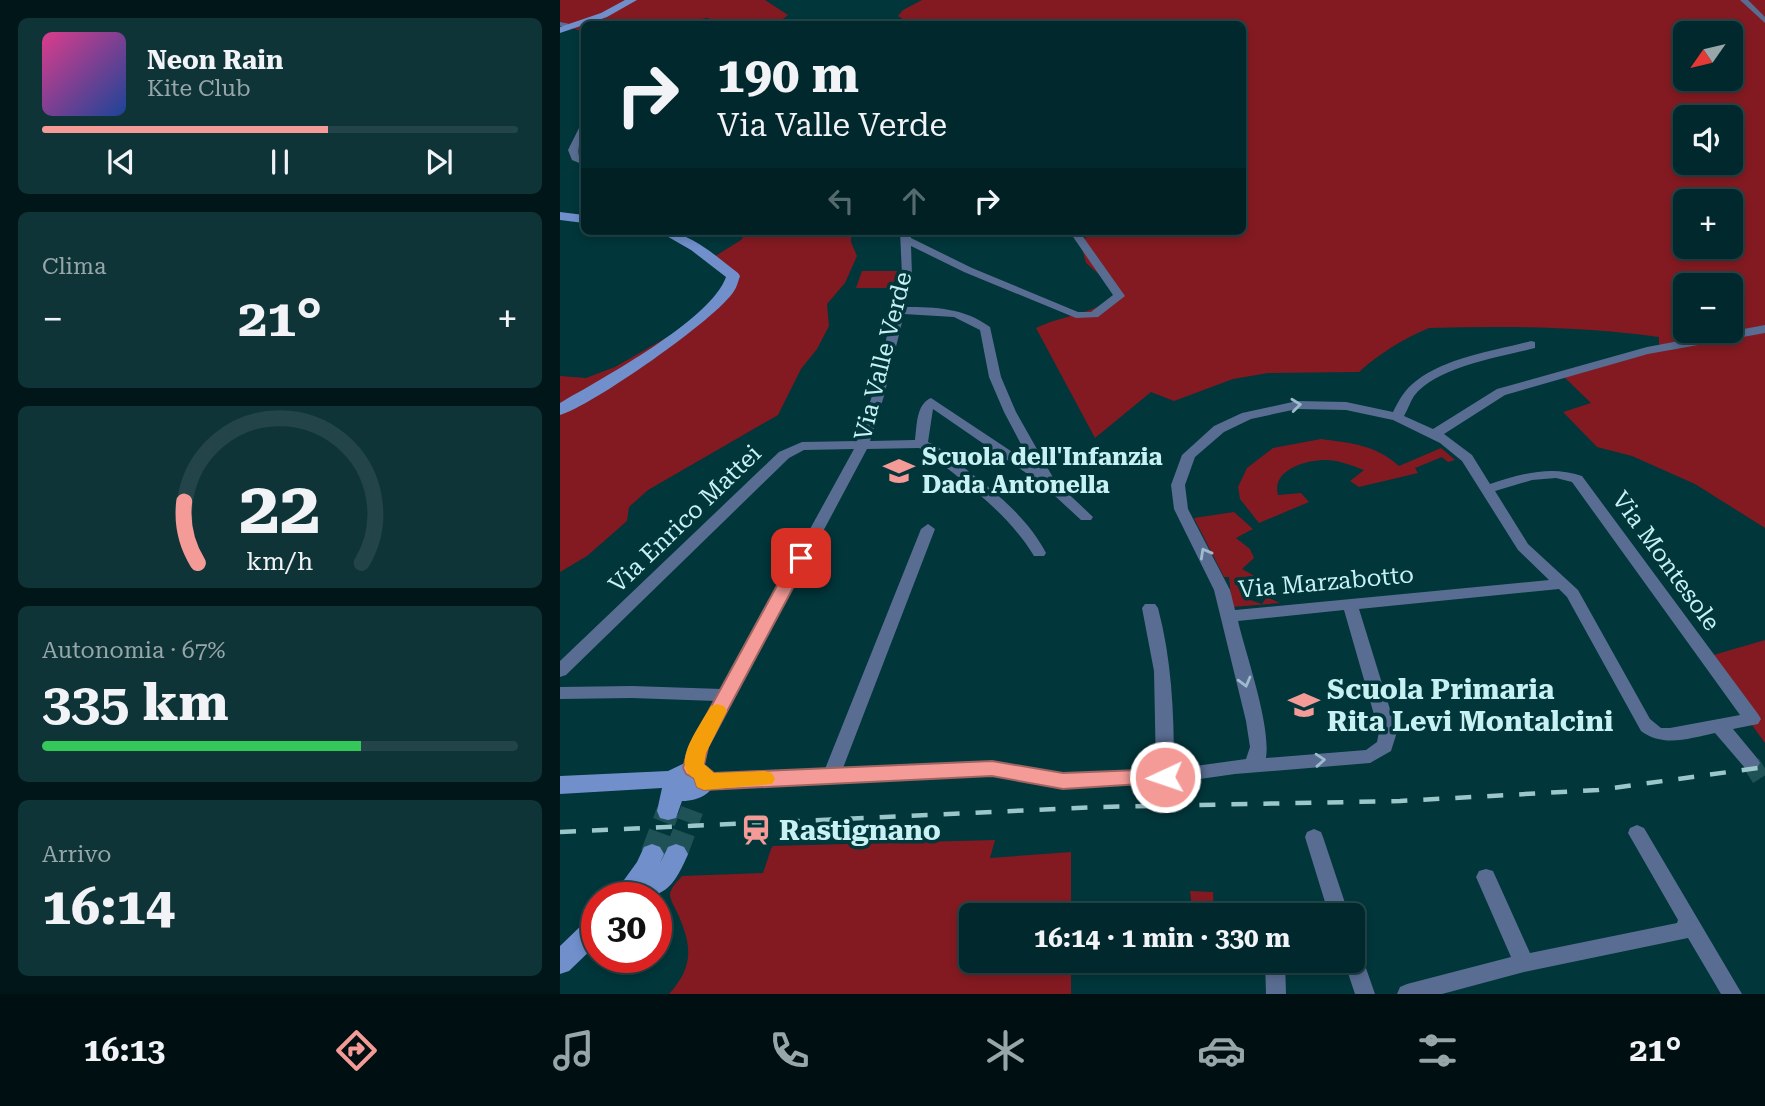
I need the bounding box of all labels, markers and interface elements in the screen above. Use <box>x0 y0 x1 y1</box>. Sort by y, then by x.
north arrow <box>1673 21 1743 91</box>
map controls <box>1673 21 1743 343</box>
text: Neon Rain <box>147 45 283 75</box>
text: 190 m <box>717 47 859 104</box>
icon: right <box>602 49 693 140</box>
text: Kite Club <box>147 75 251 102</box>
button: sound <box>1673 105 1743 175</box>
text: Via Valle Verde <box>717 106 947 144</box>
icon: previous <box>102 143 140 181</box>
icon: pause <box>261 143 299 181</box>
icon: next <box>420 143 458 181</box>
icon: left <box>822 182 860 220</box>
icon: ahead <box>895 182 933 220</box>
icon: right <box>968 182 1006 220</box>
button: + <box>1673 189 1743 259</box>
text: Clima <box>42 253 106 280</box>
street label: Via Valle Verde <box>849 269 917 443</box>
button: − <box>1673 273 1743 343</box>
text: 21° <box>238 288 322 349</box>
text: − <box>42 297 63 341</box>
text: + <box>497 297 518 341</box>
one-way arrow <box>1290 398 1302 413</box>
street label: Via Enrico Mattei <box>603 439 767 599</box>
place label: Scuola dell'Infanzia Dada Antonella <box>922 443 1163 499</box>
school or university icon: Scuola dell'Infanzia Dada Antonella <box>882 454 916 488</box>
text: 22 <box>239 466 321 551</box>
street label: Via Montesole <box>1606 486 1726 636</box>
pin <box>771 528 831 588</box>
icon: arrive <box>782 539 820 577</box>
text: km/h <box>247 547 313 576</box>
one-way arrow <box>1200 547 1213 560</box>
street label: Via Marzabotto <box>1237 560 1415 604</box>
text: Autonomia · 67% <box>42 637 226 664</box>
text: 335 km <box>42 672 229 733</box>
place label: Scuola Primaria Rita Levi Montalcini <box>1327 673 1613 738</box>
one-way arrow <box>1237 676 1251 688</box>
school or university icon: Scuola Primaria Rita Levi Montalcini <box>1287 688 1321 722</box>
position arrow <box>1128 740 1202 814</box>
one-way arrow <box>1315 753 1326 768</box>
station icon: Rastignano <box>739 813 773 847</box>
place label: Rastignano <box>779 814 941 847</box>
text: Arrivo <box>42 841 111 868</box>
text: 16:14 <box>42 876 175 937</box>
speed limit sign: 30 <box>581 882 672 973</box>
text: 16:14 · 1 min · 330 m <box>1034 923 1290 953</box>
icon: directions <box>332 1026 381 1075</box>
icon: music <box>549 1026 598 1075</box>
icon: phone <box>765 1026 814 1075</box>
icon: climate <box>981 1026 1030 1075</box>
icon: car <box>1197 1026 1246 1075</box>
icon: filters <box>1413 1026 1462 1075</box>
text: 16:13 <box>84 1031 165 1069</box>
text: 21° <box>1630 1031 1681 1069</box>

